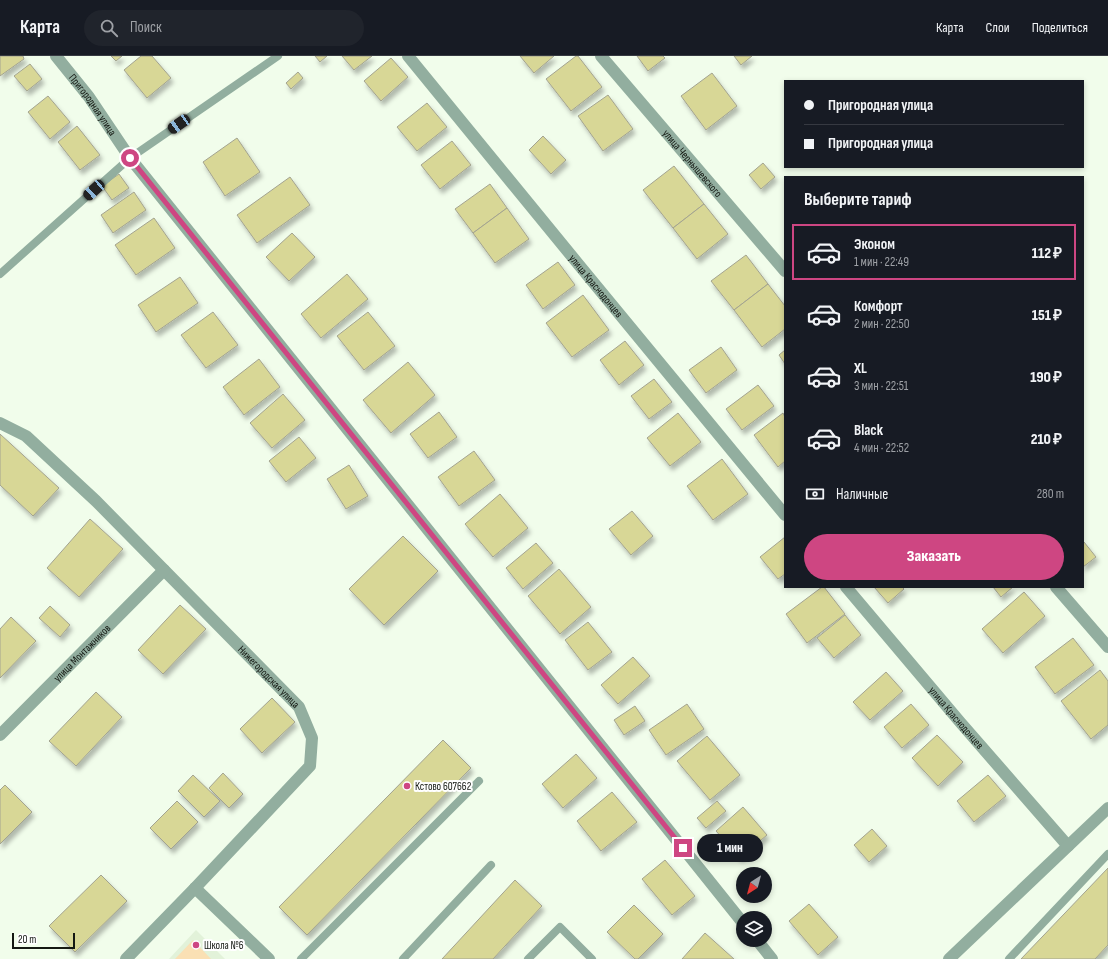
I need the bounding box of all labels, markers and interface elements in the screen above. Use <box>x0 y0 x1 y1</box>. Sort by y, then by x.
search box <box>84 10 364 46</box>
text: Карта <box>20 16 60 39</box>
icon: search <box>98 17 120 39</box>
text: Поиск <box>130 18 162 37</box>
text: Карта <box>936 19 964 36</box>
text: Слои <box>986 19 1010 36</box>
text: Поделиться <box>1032 19 1088 36</box>
street label: Пригородная улица <box>66 71 119 138</box>
text: Пригородная улица <box>828 96 933 115</box>
car <box>166 112 192 136</box>
street label: улица Чернышевского <box>660 127 725 200</box>
text: Пригородная улица <box>828 134 933 153</box>
route start <box>121 149 139 167</box>
car <box>81 178 107 202</box>
text: Выберите тариф <box>804 189 912 210</box>
icon: car <box>806 234 842 270</box>
text: Эконом <box>854 235 895 254</box>
text: 112 ₽ <box>1032 244 1062 263</box>
street label: улица Краснодонцев <box>566 252 626 320</box>
text: 1 мин · 22:49 <box>854 254 909 270</box>
icon: car <box>806 296 842 332</box>
text: Комфорт <box>854 297 903 316</box>
text: 151 ₽ <box>1032 306 1062 325</box>
text: 2 мин · 22:50 <box>854 316 910 332</box>
icon: car <box>806 358 842 394</box>
text: XL <box>854 359 867 378</box>
text: 190 ₽ <box>1030 368 1062 387</box>
text: 3 мин · 22:51 <box>854 378 908 394</box>
icon: car <box>806 420 842 456</box>
text: Black <box>854 421 883 440</box>
text: 210 ₽ <box>1031 430 1062 449</box>
text: 4 мин · 22:52 <box>854 440 909 456</box>
icon: cash <box>804 483 826 505</box>
text: Наличные <box>836 485 888 504</box>
text: 280 m <box>1037 486 1064 502</box>
button: Заказать <box>804 534 1064 580</box>
street label: улица Монтажников <box>51 621 113 684</box>
street label: Нижегородская улица <box>235 643 303 710</box>
street label: улица Краснодонцев <box>926 684 987 751</box>
place label: Кстово 607662 <box>415 780 472 793</box>
marker: Кстово 607662 <box>402 781 412 791</box>
callout: 1 мин <box>697 834 763 862</box>
route end <box>674 839 692 857</box>
text: 1 мин <box>717 840 743 856</box>
north arrow <box>736 867 772 903</box>
map controls <box>736 867 772 947</box>
button: layers <box>736 911 772 947</box>
scale bar <box>12 931 75 950</box>
text: 20 m <box>18 933 36 946</box>
place label: Школа №6 <box>204 939 244 952</box>
marker: Школа №6 <box>191 940 201 950</box>

